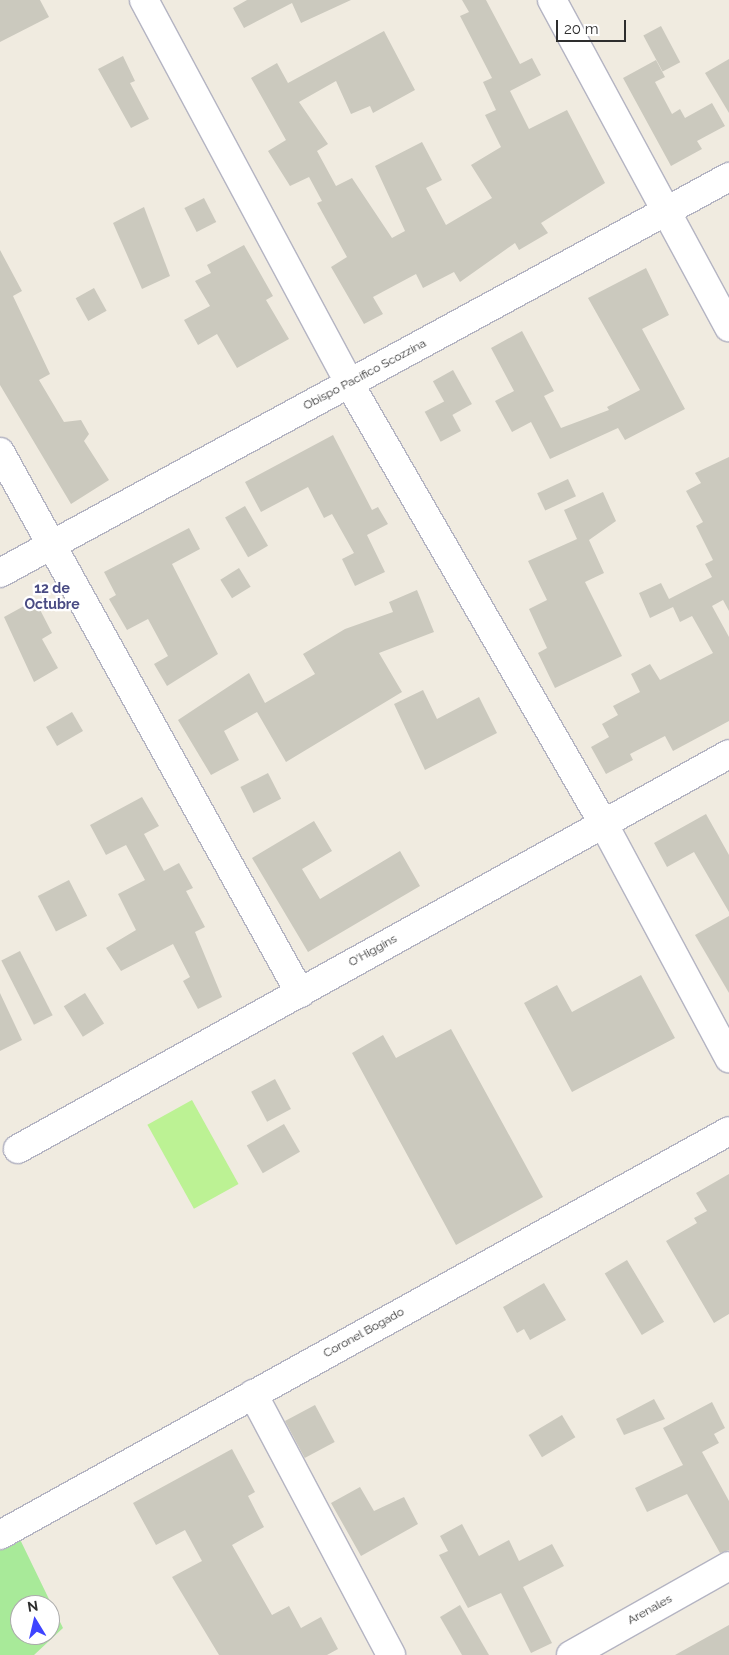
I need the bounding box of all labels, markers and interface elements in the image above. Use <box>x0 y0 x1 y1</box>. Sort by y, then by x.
scale bar <box>559 10 629 42</box>
text: 20 m <box>564 20 599 38</box>
street label: Obispo Pacífico Scozzina <box>301 336 429 414</box>
district label: 12 de Octubre <box>24 580 80 612</box>
street label: O'Higgins <box>346 932 400 970</box>
street label: Coronel Bogado <box>321 1305 407 1361</box>
street label: Arenales <box>625 1592 675 1628</box>
north arrow <box>10 1595 60 1645</box>
text: N <box>26 1597 39 1615</box>

